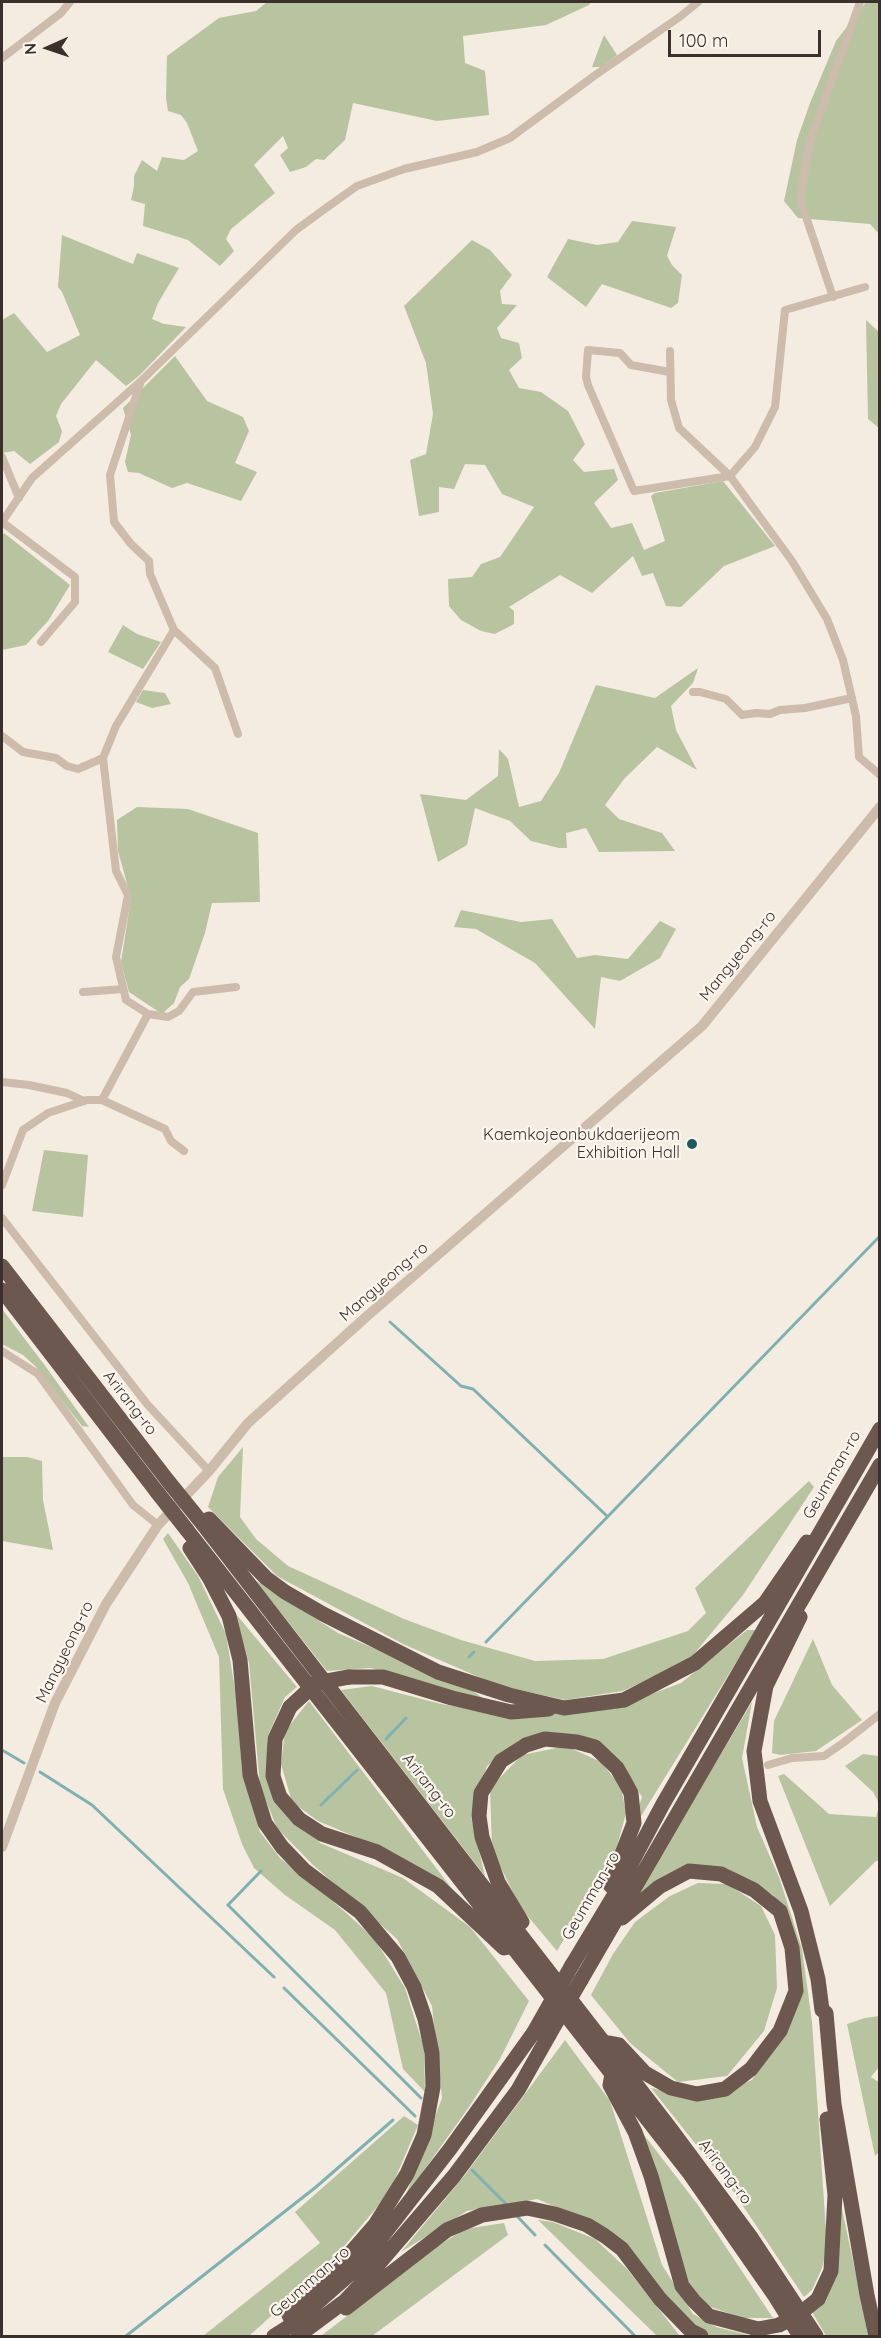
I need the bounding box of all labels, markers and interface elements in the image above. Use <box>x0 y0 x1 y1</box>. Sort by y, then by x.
north arrow <box>18 18 78 78</box>
scale bar <box>671 18 824 56</box>
text: 100 m <box>679 29 728 52</box>
text: N <box>20 43 40 55</box>
street label: Mangyeong-ro <box>696 907 780 1005</box>
place label: Kaemkojeonbukdaerijeom Exhibition Hall <box>483 1125 680 1163</box>
marker: Kaemkojeonbukdaerijeom Exhibition Hall <box>685 1137 699 1151</box>
street label: Mangyeong-ro <box>336 1238 432 1326</box>
street label: Arirang-ro <box>99 1367 161 1439</box>
street label: Geumman-ro <box>799 1427 865 1523</box>
street label: Mangyeong-ro <box>32 1598 98 1706</box>
street label: Arirang-ro <box>398 1750 460 1822</box>
street label: Geumman-ro <box>558 1848 624 1944</box>
street label: Arirang-ro <box>694 2136 756 2208</box>
street label: Geumman-ro <box>266 2242 354 2322</box>

